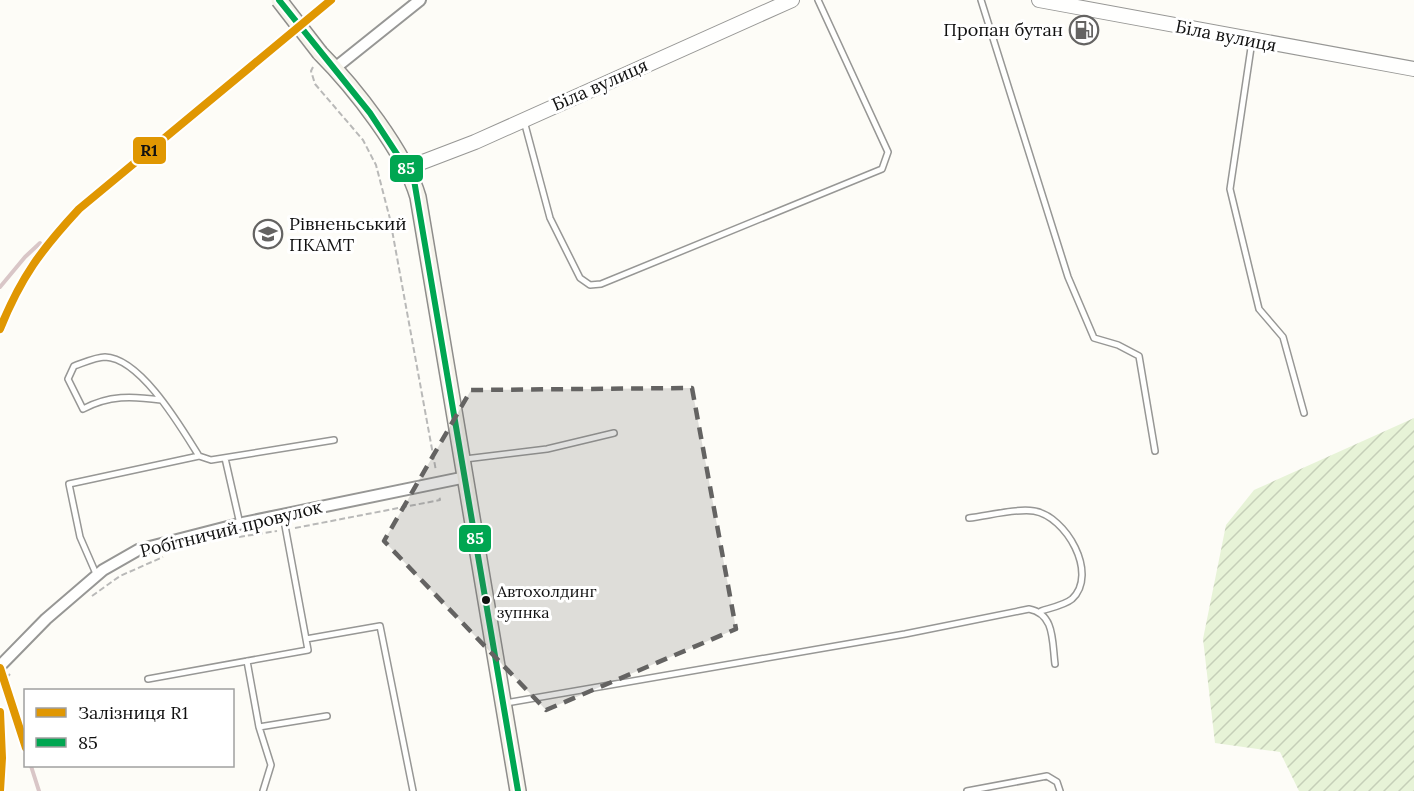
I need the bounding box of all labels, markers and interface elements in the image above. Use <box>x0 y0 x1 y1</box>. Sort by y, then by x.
fuel station icon: Пропан бутан <box>1068 14 1100 46</box>
street label: Біла вулиця <box>1174 14 1279 57</box>
place label: Пропан бутан <box>943 18 1063 41</box>
street label: Біла вулиця <box>548 53 651 116</box>
line badge: R1 <box>132 136 167 165</box>
text: R1 <box>140 140 158 160</box>
line badge: 85 <box>389 154 424 183</box>
text: 85 <box>397 158 415 178</box>
place label: Рівненьський ПКАМТ <box>289 212 407 256</box>
school or university icon: Рівненьський ПКАМТ <box>252 218 284 250</box>
street label: Робітничий провулок <box>137 495 325 562</box>
line badge: 85 <box>458 524 492 553</box>
text: 85 <box>466 528 484 548</box>
place label: Автохолдинг зупнка <box>496 581 596 622</box>
marker: Автохолдинг зупнка <box>480 594 492 606</box>
legend <box>24 689 234 767</box>
text: Залізниця R1 <box>78 701 188 724</box>
text: 85 <box>78 731 98 754</box>

